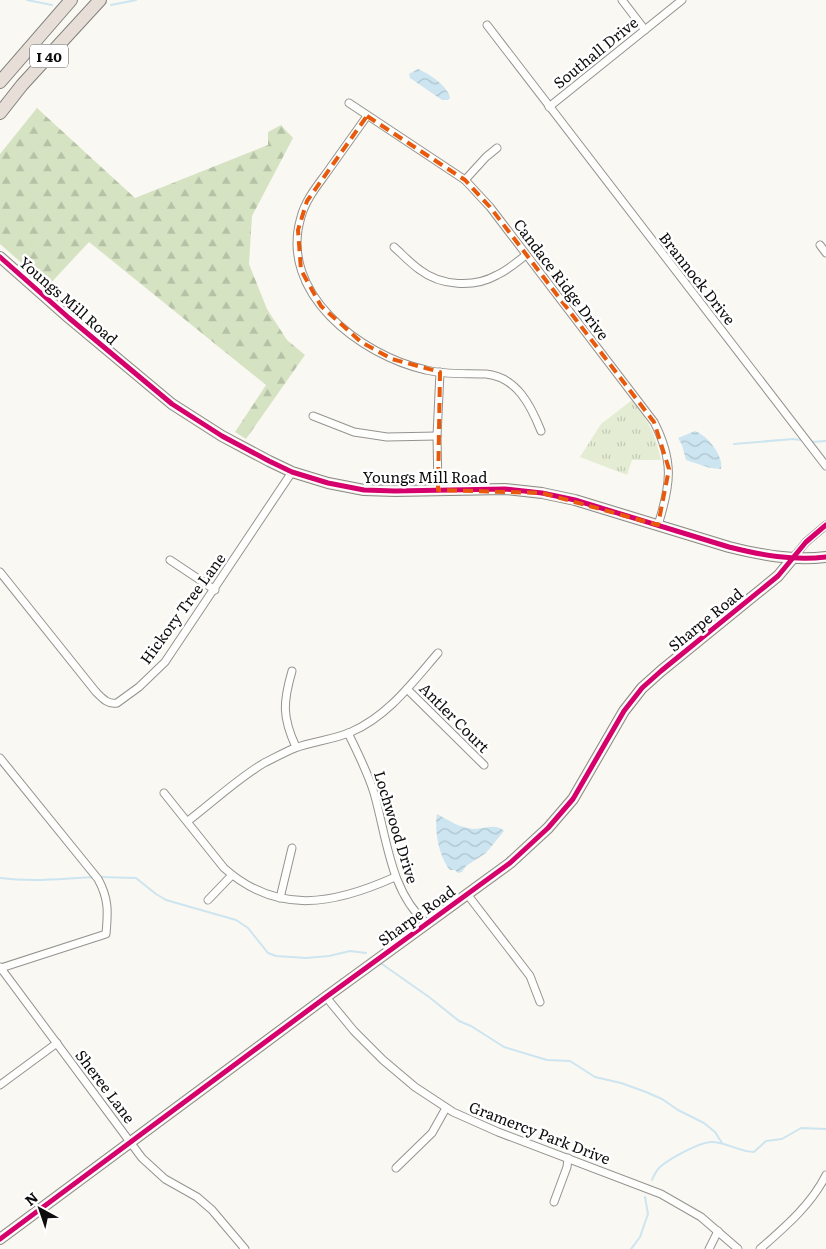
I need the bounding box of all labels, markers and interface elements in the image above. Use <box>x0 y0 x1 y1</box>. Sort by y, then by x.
street label: Southall Drive <box>548 10 643 93</box>
road number: I 40 <box>30 44 68 68</box>
street label: Candace Ridge Drive <box>509 213 615 345</box>
street label: Brannock Drive <box>654 227 742 329</box>
street label: Youngs Mill Road <box>14 250 124 350</box>
street label: Youngs Mill Road <box>363 465 487 488</box>
street label: Hickory Tree Lane <box>134 547 230 668</box>
street label: Sharpe Road <box>663 582 747 656</box>
street label: Antler Court <box>415 677 495 757</box>
street label: Lochwood Drive <box>369 768 425 886</box>
street label: Sharpe Road <box>373 879 459 951</box>
street label: Sheree Lane <box>71 1044 142 1128</box>
street label: Gramercy Park Drive <box>466 1094 614 1170</box>
north arrow <box>15 1184 65 1234</box>
text: N <box>20 1187 42 1210</box>

